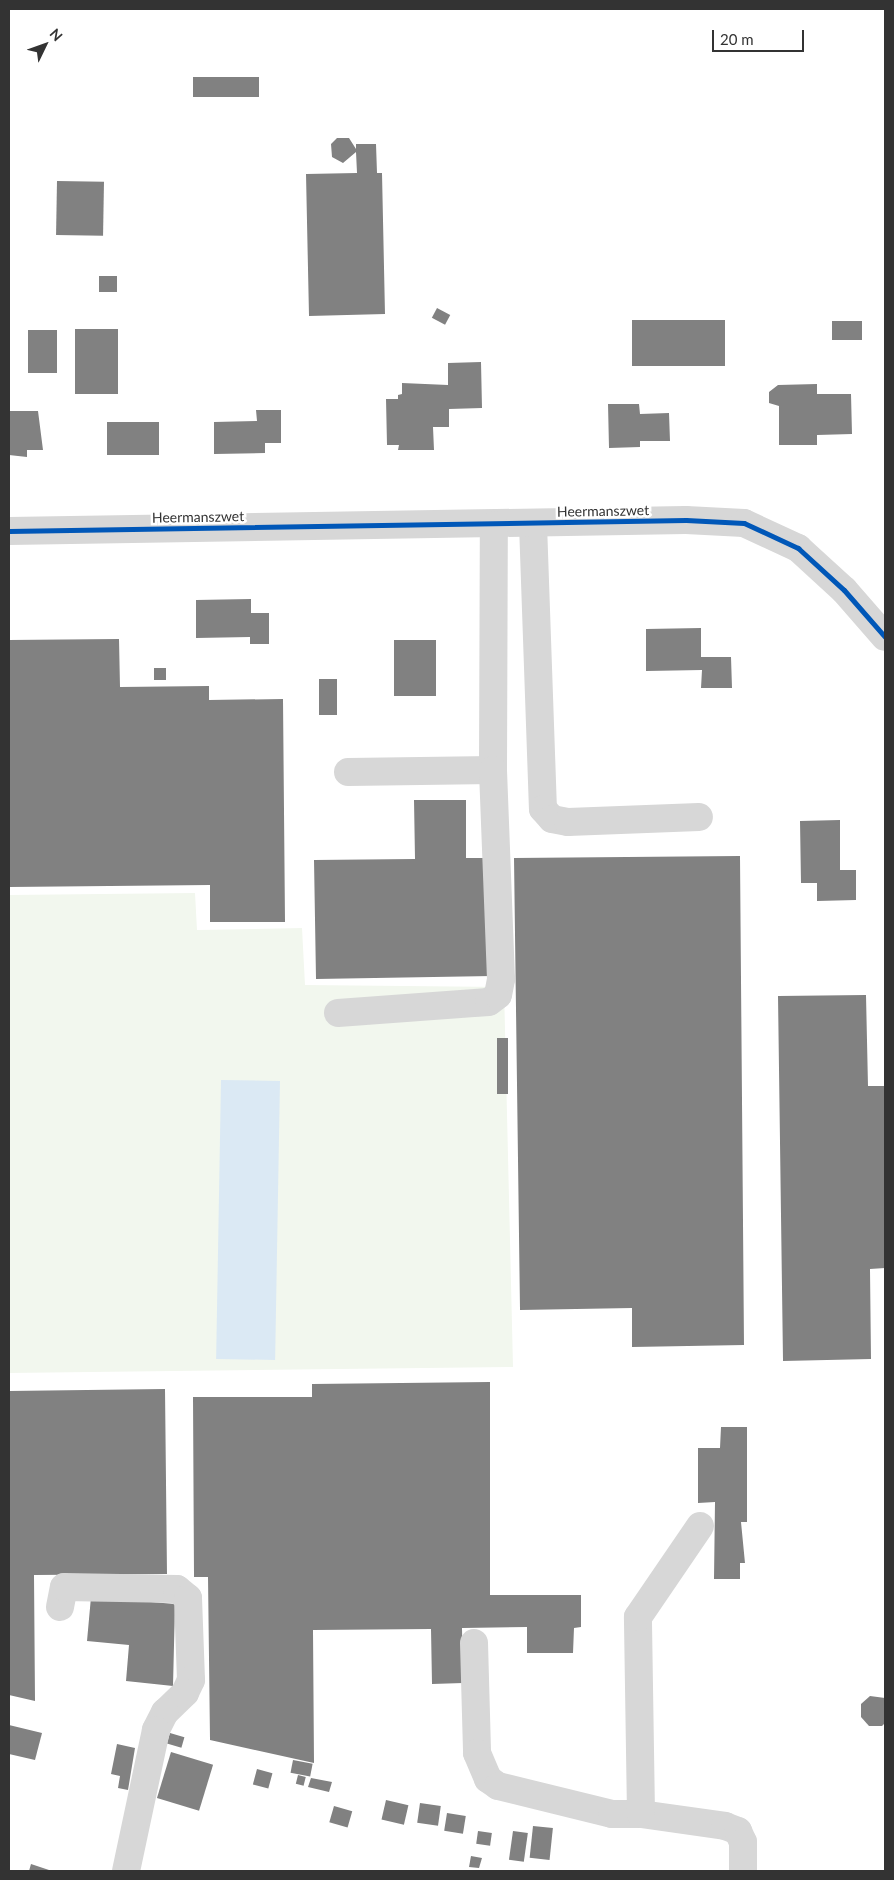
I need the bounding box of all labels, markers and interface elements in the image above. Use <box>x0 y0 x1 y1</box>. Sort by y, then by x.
north arrow <box>20 20 70 70</box>
scale bar <box>714 20 806 52</box>
text: N <box>47 25 66 44</box>
text: 20 m <box>720 30 754 48</box>
street label: Heermanszwet <box>557 502 649 520</box>
street label: Heermanszwet <box>152 508 244 526</box>

